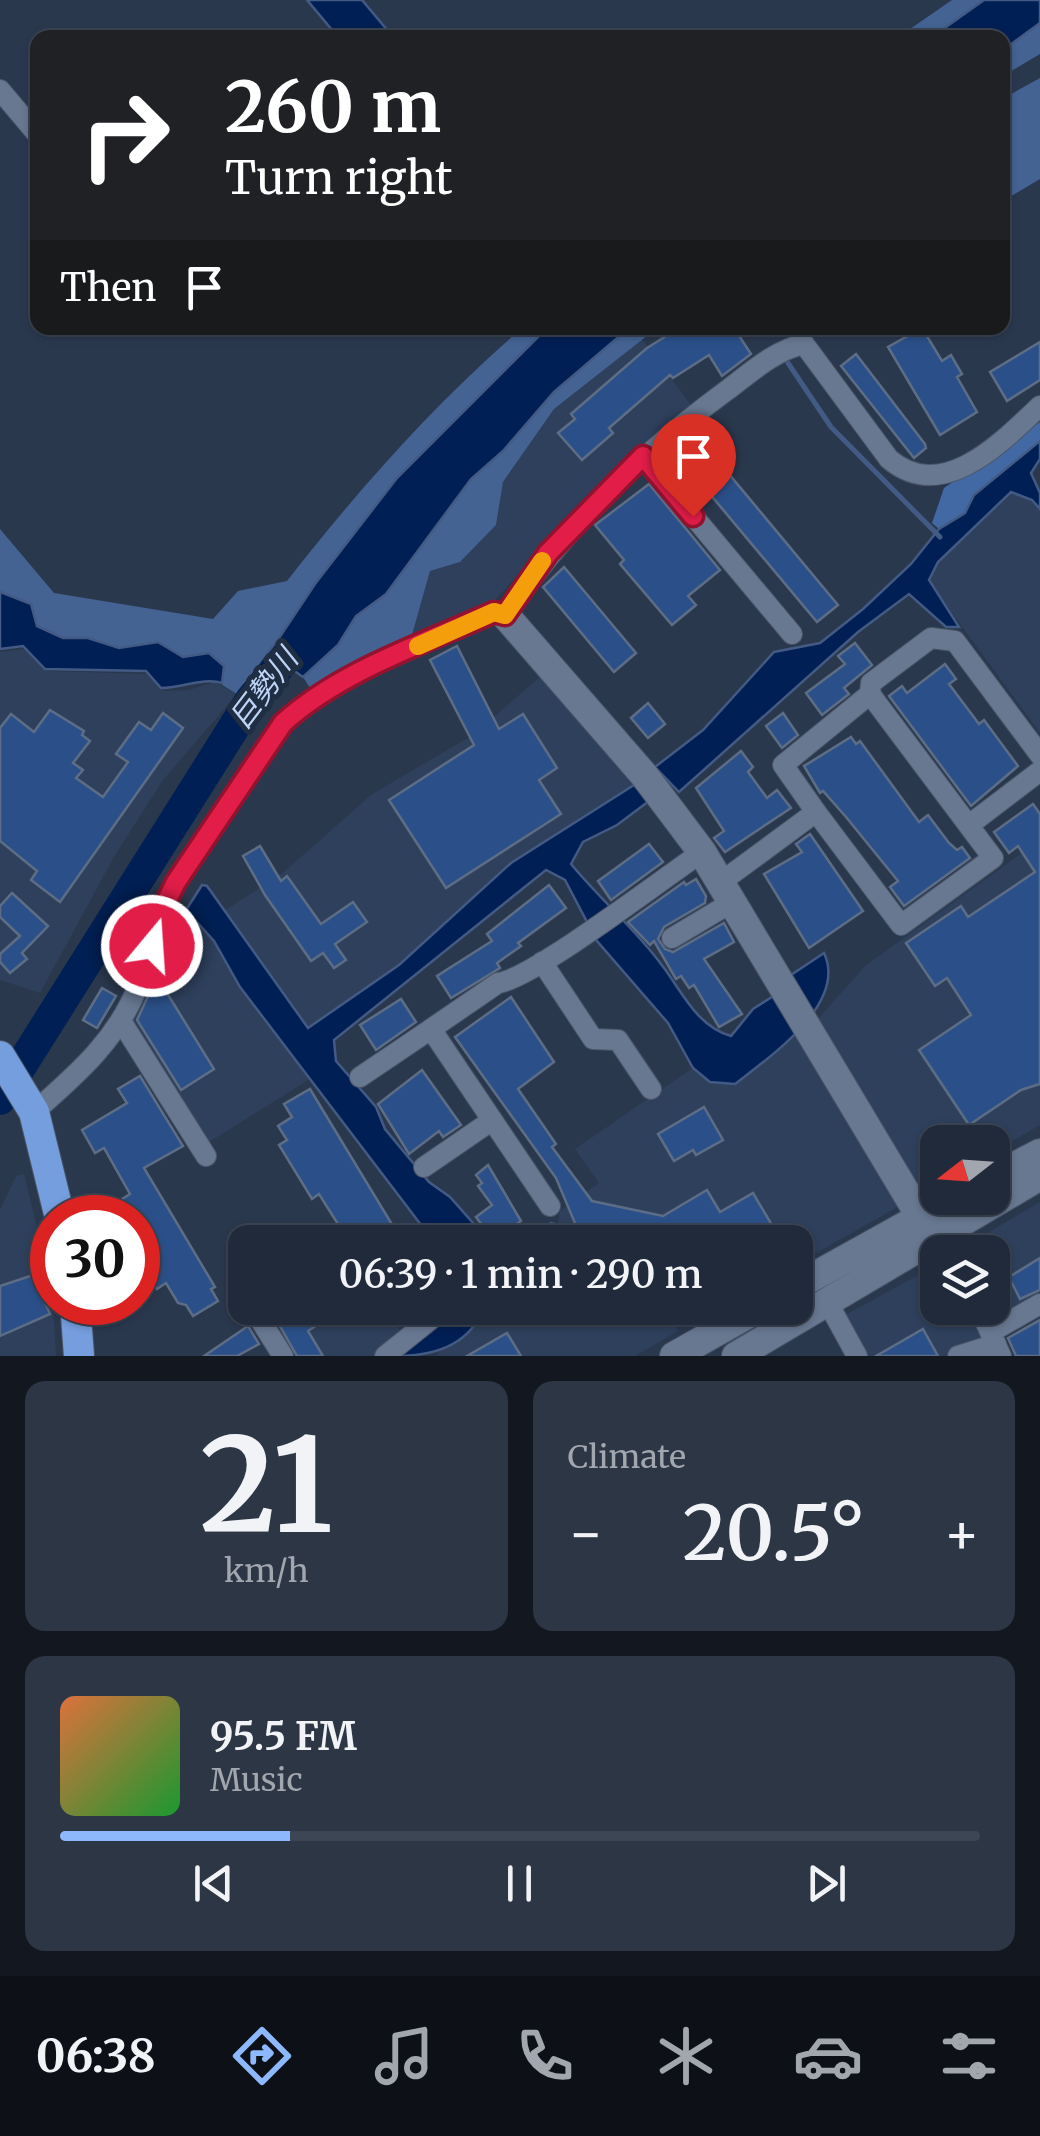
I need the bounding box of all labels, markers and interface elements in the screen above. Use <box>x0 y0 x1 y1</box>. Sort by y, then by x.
text: 260 m <box>225 63 441 151</box>
icon: right <box>60 70 190 200</box>
text: Turn right <box>225 150 453 206</box>
icon: arrive <box>177 260 232 315</box>
text: Then <box>60 264 157 311</box>
pin <box>651 414 736 517</box>
icon: arrive <box>666 429 721 484</box>
water label: 巨勢川 <box>221 639 307 736</box>
position arrow <box>100 894 204 998</box>
north arrow <box>920 1125 1010 1215</box>
map controls <box>920 1125 1010 1325</box>
speed limit sign: 30 <box>30 1195 160 1325</box>
button: layers <box>920 1235 1010 1325</box>
text: 06:39 · 1 min · 290 m <box>339 1251 702 1298</box>
text: 21 <box>200 1404 333 1567</box>
text: Climate <box>568 1437 686 1477</box>
text: 20.5° <box>682 1486 865 1580</box>
text: − <box>568 1499 604 1568</box>
text: + <box>943 1499 980 1568</box>
text: km/h <box>224 1551 309 1591</box>
text: 95.5 FM <box>210 1713 357 1760</box>
text: Music <box>210 1760 303 1800</box>
icon: previous <box>186 1856 241 1911</box>
icon: pause <box>492 1856 547 1911</box>
icon: next <box>799 1856 854 1911</box>
icon: directions <box>227 2021 297 2091</box>
icon: music <box>369 2021 439 2091</box>
icon: phone <box>510 2021 580 2091</box>
icon: climate <box>651 2021 721 2091</box>
icon: car <box>793 2021 863 2091</box>
icon: filters <box>934 2021 1004 2091</box>
text: 06:38 <box>36 2028 156 2084</box>

